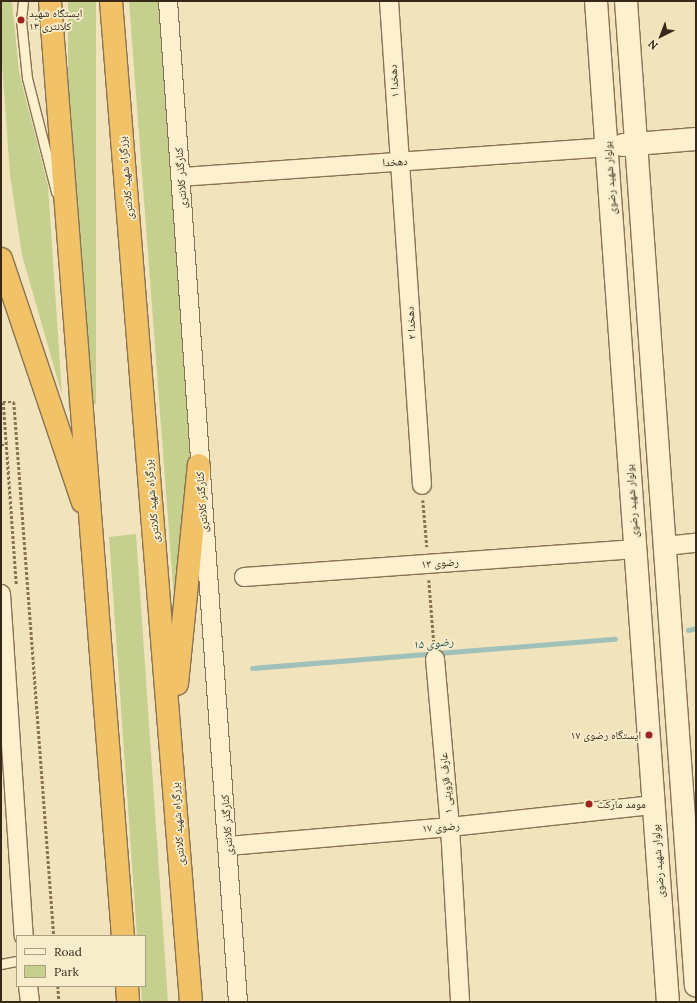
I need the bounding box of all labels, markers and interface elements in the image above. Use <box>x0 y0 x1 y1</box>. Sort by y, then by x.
place label: ایستگاه شهید کلانتری ۱۳ <box>29 7 82 33</box>
marker: ایستگاه شهید کلانتری ۱۳ <box>16 15 26 25</box>
north arrow <box>641 16 681 56</box>
text: N <box>645 37 661 53</box>
street label: دهخدا ۱ <box>386 64 402 98</box>
street label: بزرگراه شهید کلانتری <box>116 136 136 220</box>
street label: بولوار شهید رضوی <box>601 141 619 215</box>
street label: کنارگذر کلانتری <box>172 147 190 209</box>
street label: دهخدا <box>382 155 408 169</box>
street label: دهخدا ۲ <box>403 306 419 340</box>
street label: بزرگراه شهید کلانتری <box>142 459 162 543</box>
street label: بولوار شهید رضوی <box>623 464 641 538</box>
street label: کنارگذر کلانتری <box>193 471 211 533</box>
street label: رضوی ۱۳ <box>421 555 459 571</box>
water label: رضوی ۱۵ <box>412 634 454 652</box>
place label: ایستگاه رضوی ۱۷ <box>571 728 641 742</box>
marker: ایستگاه رضوی ۱۷ <box>644 730 654 740</box>
street label: عارف قزوینی ۱ <box>437 752 455 814</box>
street label: بزرگراه شهید کلانتری <box>168 782 188 866</box>
street label: کنارگذر کلانتری <box>218 794 236 856</box>
place label: مومد مارکت <box>597 797 646 811</box>
marker: مومد مارکت <box>584 799 594 809</box>
street label: رضوی ۱۷ <box>422 819 460 835</box>
street label: بولوار شهید رضوی <box>649 824 667 898</box>
legend <box>16 935 146 987</box>
text: Road <box>54 944 82 959</box>
text: Park <box>54 964 79 979</box>

